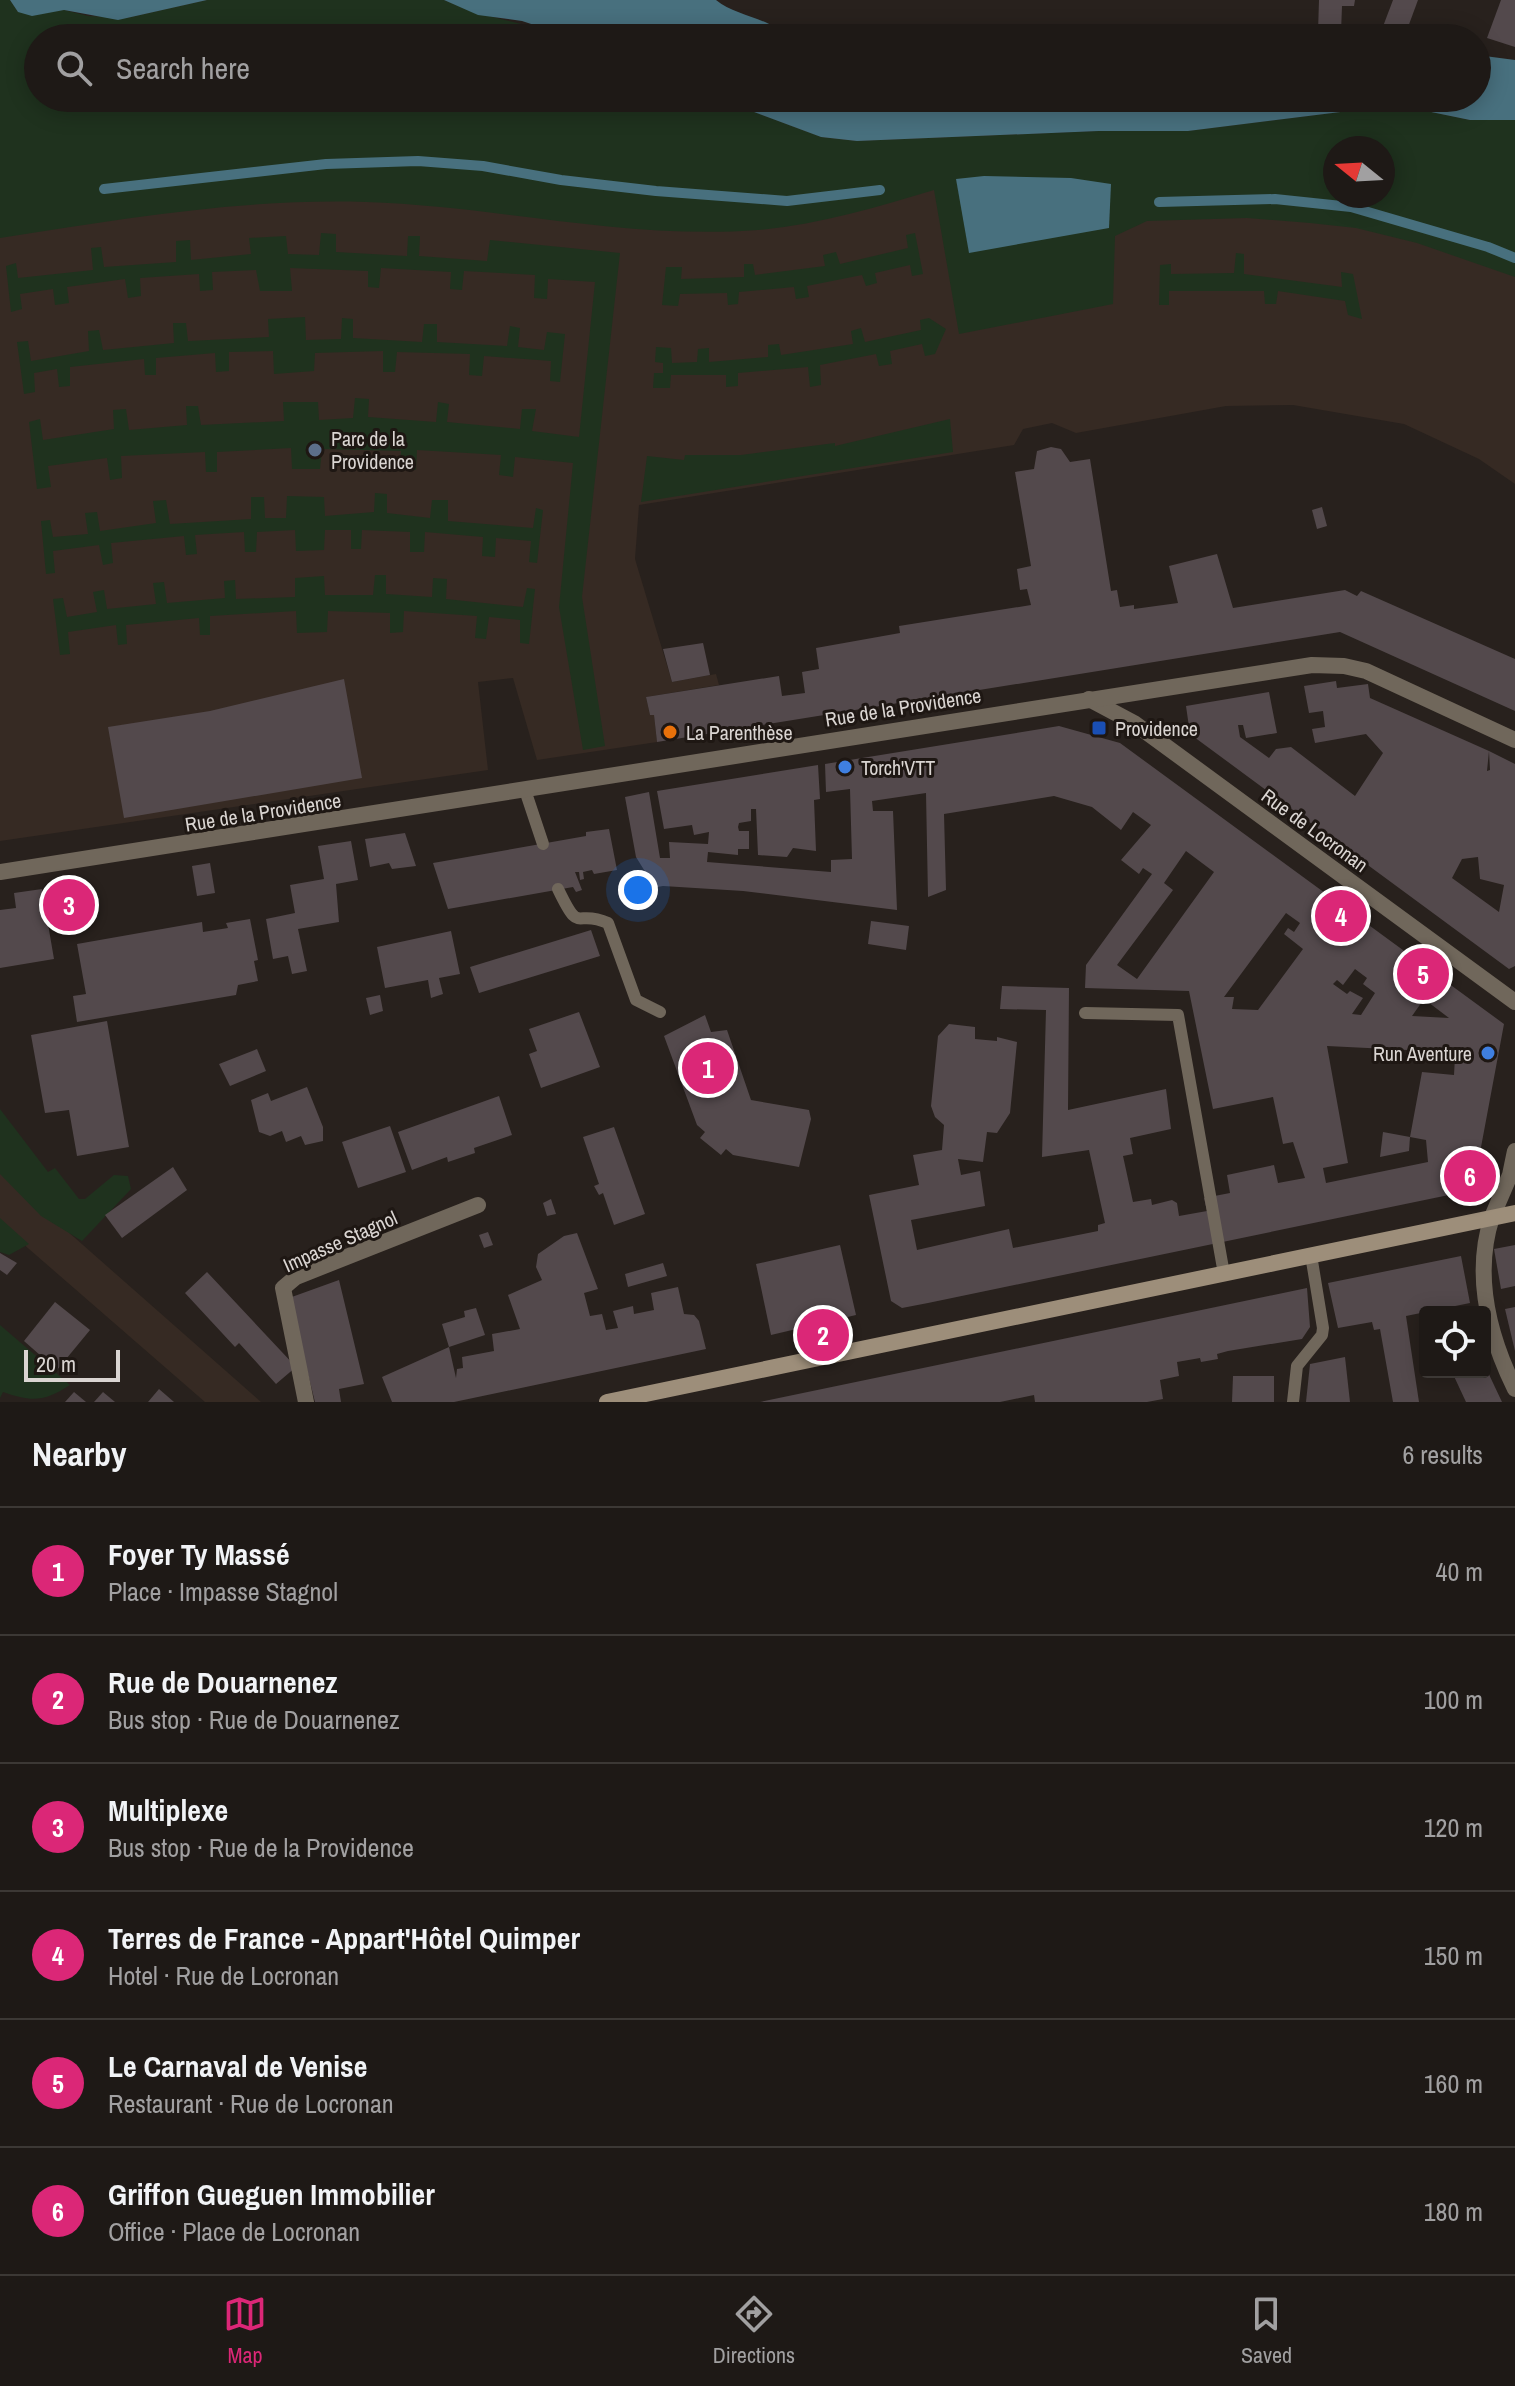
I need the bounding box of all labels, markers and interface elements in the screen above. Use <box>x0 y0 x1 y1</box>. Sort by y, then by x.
search box <box>24 24 1491 112</box>
icon: search <box>52 46 96 90</box>
text: Search here <box>116 48 250 88</box>
north arrow <box>1323 136 1395 208</box>
place label: Parc de la Providence <box>331 425 414 475</box>
marker: Parc de la Providence <box>306 441 324 459</box>
street label: Rue de la Providence <box>823 681 983 733</box>
place label: Providence <box>1115 715 1198 742</box>
place label: La Parenthèse <box>686 719 793 746</box>
marker: Providence <box>1090 719 1108 737</box>
marker: La Parenthèse <box>661 723 679 741</box>
place label: Torch'VTT <box>861 754 935 781</box>
marker: Torch'VTT <box>836 758 854 776</box>
street label: Rue de Locronan <box>1256 782 1374 878</box>
street label: Rue de la Providence <box>183 786 343 838</box>
your location <box>618 870 658 910</box>
pin: 3 <box>43 875 95 935</box>
pin: 4 <box>1315 886 1367 946</box>
pin: 5 <box>1397 944 1449 1004</box>
pin: 1 <box>682 1038 734 1098</box>
place label: Run Aventure <box>1373 1040 1472 1067</box>
marker: Run Aventure <box>1479 1044 1497 1062</box>
pin: 6 <box>1444 1146 1496 1206</box>
street label: Impasse Stagnol <box>279 1204 401 1278</box>
pin: 2 <box>797 1305 849 1365</box>
map controls <box>1419 1306 1491 1378</box>
button: locate <box>1419 1306 1491 1378</box>
scale bar <box>24 1346 120 1382</box>
text: 20 m <box>36 1349 76 1379</box>
text: Nearby <box>32 1431 127 1477</box>
text: 6 results <box>1402 1437 1483 1472</box>
text: Foyer Ty Massé <box>108 1534 290 1574</box>
text: 1 <box>52 1554 64 1589</box>
text: 40 m <box>1436 1554 1483 1589</box>
text: Place · Impasse Stagnol <box>108 1574 338 1609</box>
text: Rue de Douarnenez <box>108 1662 338 1702</box>
text: 2 <box>52 1682 64 1717</box>
text: 100 m <box>1424 1682 1483 1717</box>
text: Bus stop · Rue de Douarnenez <box>108 1702 400 1737</box>
text: Multiplexe <box>108 1790 228 1830</box>
text: 3 <box>52 1810 64 1845</box>
text: 120 m <box>1424 1810 1483 1845</box>
text: Bus stop · Rue de la Providence <box>108 1830 414 1865</box>
text: Terres de France - Appart'Hôtel Quimper <box>108 1918 580 1958</box>
text: 4 <box>52 1938 64 1973</box>
text: 150 m <box>1424 1938 1483 1973</box>
text: Hotel · Rue de Locronan <box>108 1958 339 1993</box>
text: Le Carnaval de Venise <box>108 2046 367 2086</box>
text: 5 <box>52 2066 64 2101</box>
text: 160 m <box>1424 2066 1483 2101</box>
text: Restaurant · Rue de Locronan <box>108 2086 394 2121</box>
text: Griffon Gueguen Immobilier <box>108 2174 435 2214</box>
text: 6 <box>52 2194 64 2229</box>
text: 180 m <box>1424 2194 1483 2229</box>
text: Office · Place de Locronan <box>108 2214 360 2249</box>
tab: Map <box>223 2292 267 2370</box>
tab: Directions <box>713 2292 795 2370</box>
tab: Saved <box>1241 2292 1292 2370</box>

